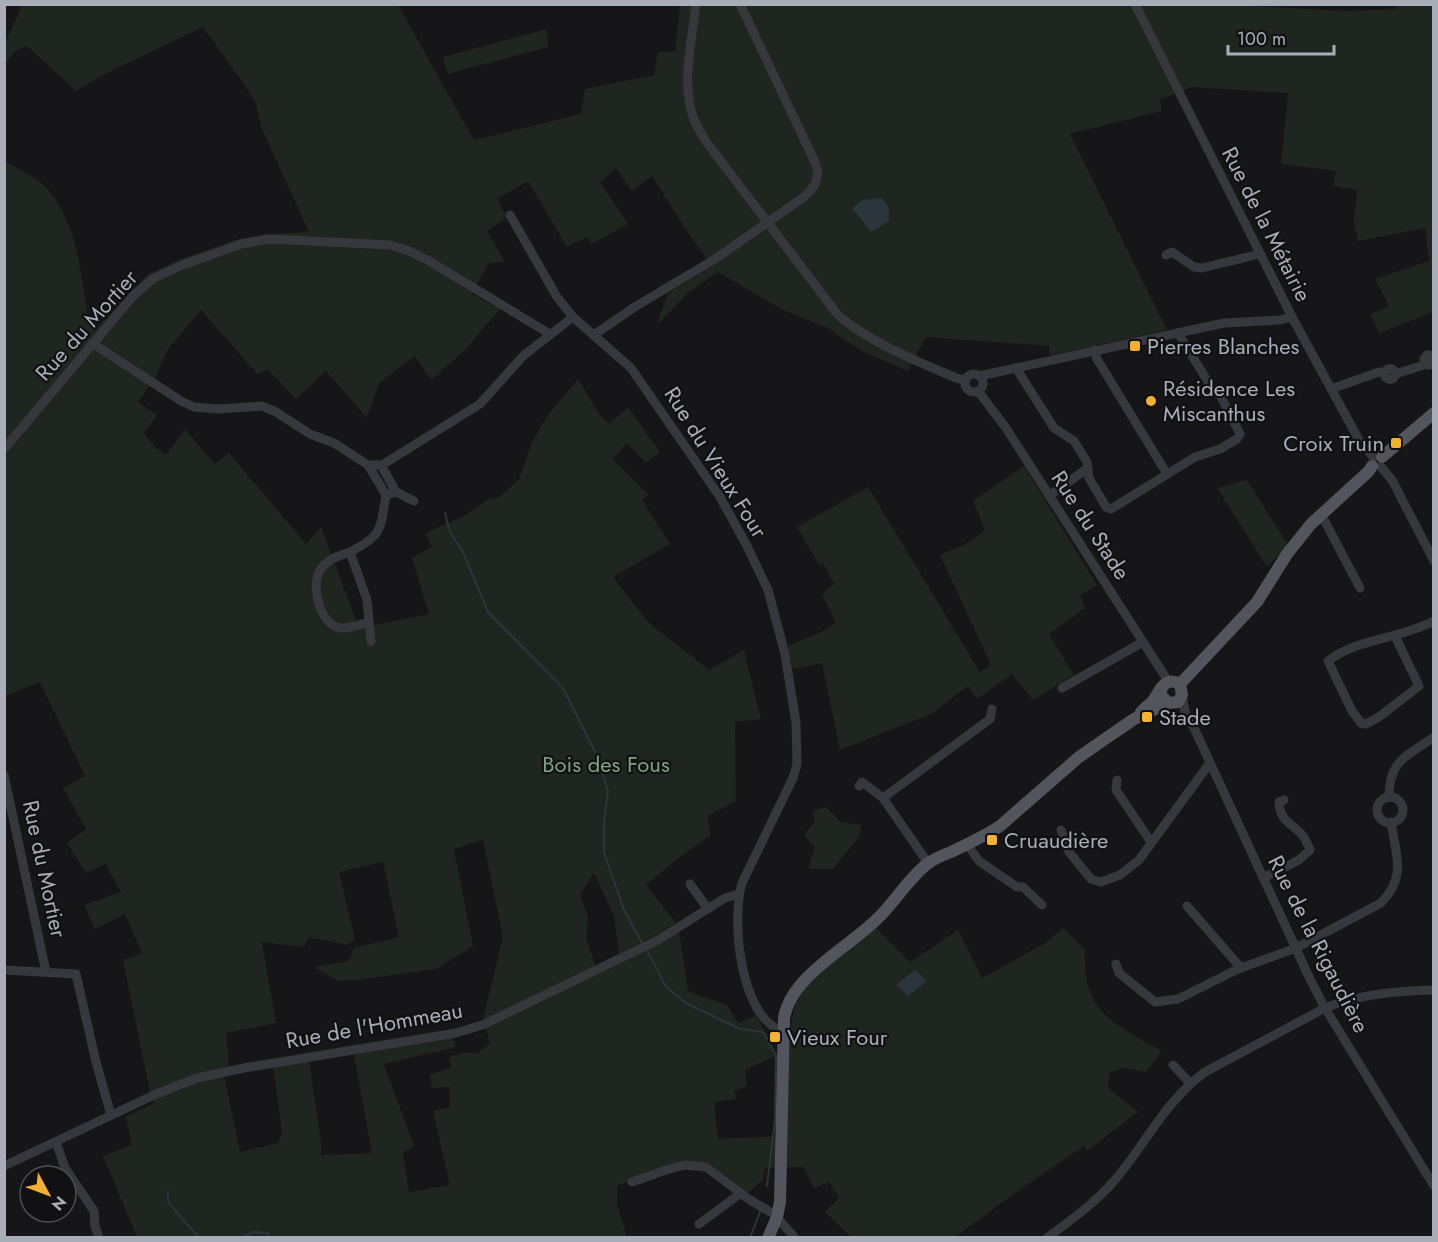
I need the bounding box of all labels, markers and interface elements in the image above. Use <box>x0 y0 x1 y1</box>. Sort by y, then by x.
scale bar <box>1228 18 1334 56</box>
text: 100 m <box>1237 26 1286 52</box>
street label: Rue de la Métairie <box>1214 141 1320 307</box>
street label: Rue du Mortier <box>27 262 145 388</box>
place label: Pierres Blanches <box>1147 330 1300 362</box>
marker: Pierres Blanches <box>1128 339 1142 353</box>
place label: Résidence Les Miscanthus <box>1163 372 1295 429</box>
street label: Rue du Vieux Four <box>657 380 776 544</box>
marker: Résidence Les Miscanthus <box>1144 394 1158 408</box>
place label: Croix Truin <box>1283 427 1384 459</box>
marker: Croix Truin <box>1389 436 1403 450</box>
street label: Rue du Stade <box>1044 464 1138 586</box>
place label: Stade <box>1159 701 1211 733</box>
marker: Stade <box>1140 710 1154 724</box>
park label: Bois des Fous <box>542 748 670 780</box>
street label: Rue du Mortier <box>15 797 75 941</box>
place label: Cruaudière <box>1004 824 1108 856</box>
marker: Cruaudière <box>985 833 999 847</box>
street label: Rue de la Rigaudière <box>1260 850 1378 1038</box>
street label: Rue de l'Hommeau <box>283 994 465 1056</box>
place label: Vieux Four <box>787 1021 888 1053</box>
marker: Vieux Four <box>768 1030 782 1044</box>
north arrow <box>18 1164 78 1224</box>
text: N <box>46 1191 72 1216</box>

